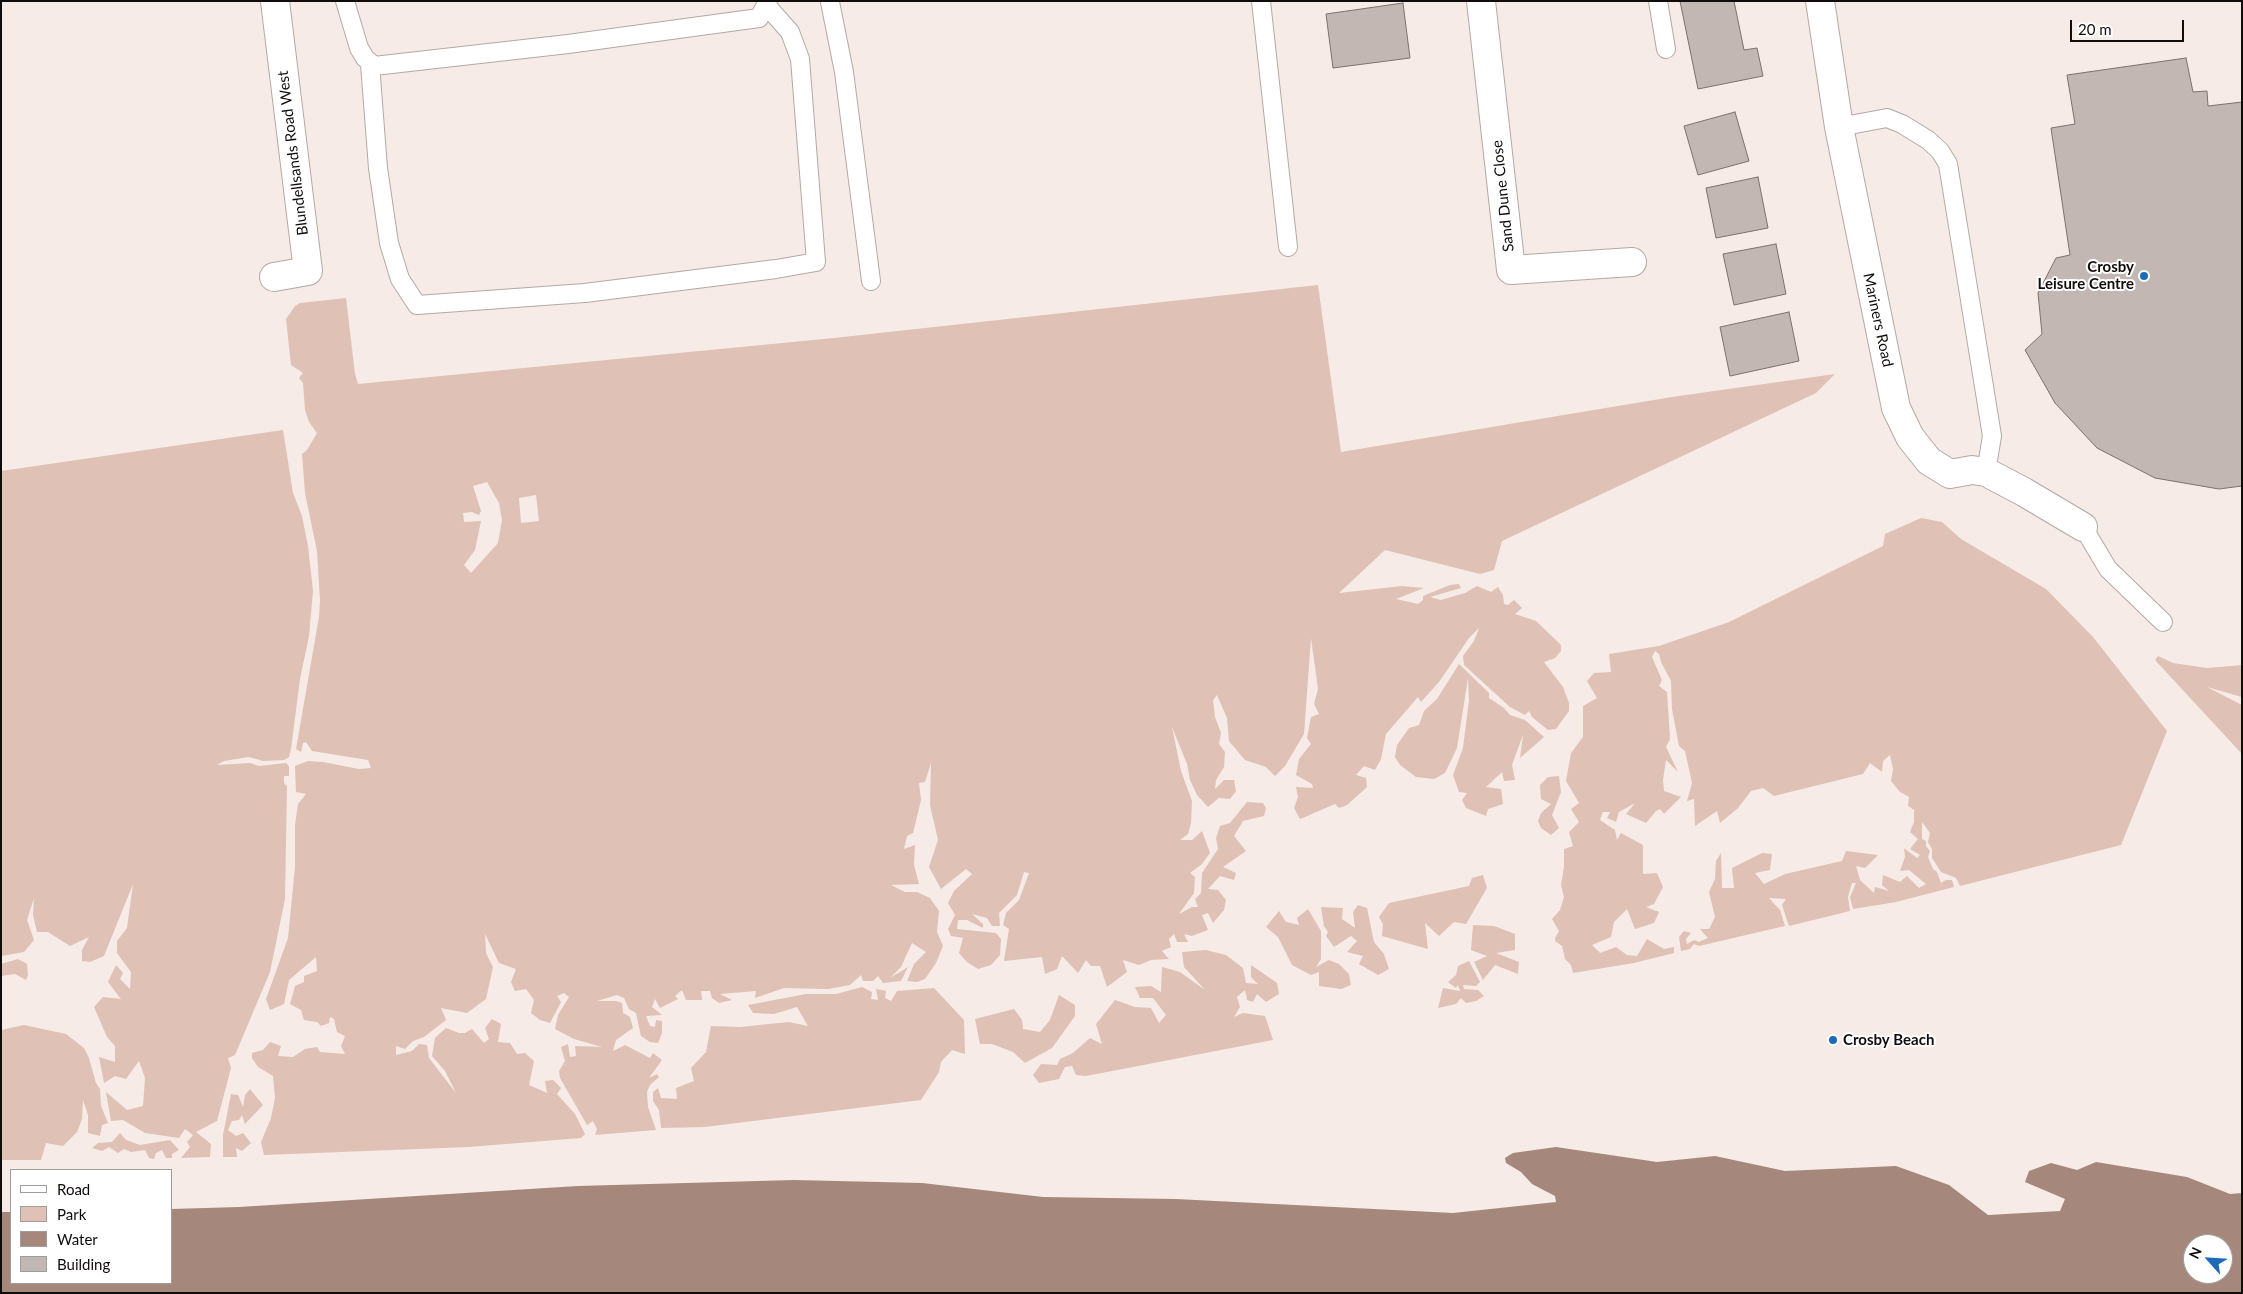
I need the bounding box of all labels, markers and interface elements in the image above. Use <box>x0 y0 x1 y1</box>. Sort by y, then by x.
scale bar <box>2073 10 2187 42</box>
text: 20 m <box>2078 20 2112 38</box>
street label: Blundellsands Road West <box>274 70 312 236</box>
street label: Sand Dune Close <box>1488 139 1518 253</box>
place label: Crosby Leisure Centre <box>2038 258 2134 293</box>
marker: Crosby Leisure Centre <box>2138 270 2150 282</box>
street label: Mariners Road <box>1859 271 1897 369</box>
place label: Crosby Beach <box>1843 1031 1934 1049</box>
marker: Crosby Beach <box>1827 1034 1839 1046</box>
legend <box>10 1169 172 1284</box>
text: Road <box>57 1180 90 1198</box>
text: Park <box>57 1205 86 1223</box>
text: Water <box>57 1230 98 1248</box>
north arrow <box>2183 1234 2233 1284</box>
text: N <box>2185 1244 2205 1261</box>
text: Building <box>57 1255 110 1273</box>

